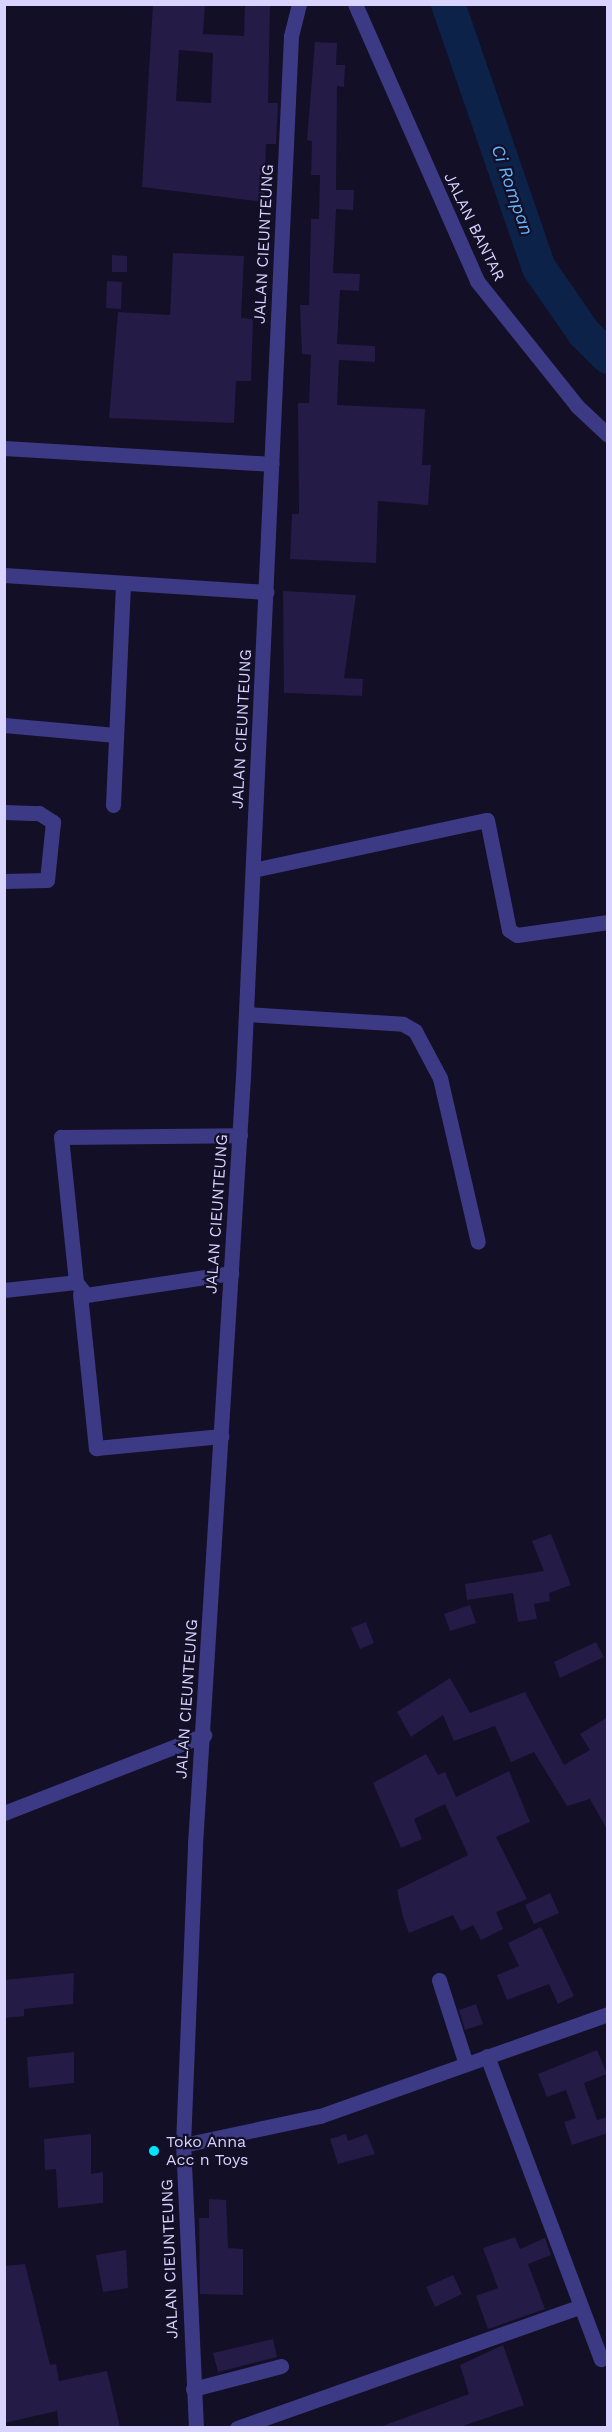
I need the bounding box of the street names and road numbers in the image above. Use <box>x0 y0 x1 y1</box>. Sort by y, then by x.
street label: JALAN CIEUNTEUNG <box>250 164 278 324</box>
street label: JALAN BANTAR <box>439 169 509 285</box>
street label: JALAN CIEUNTEUNG <box>228 649 256 809</box>
street label: JALAN CIEUNTEUNG <box>202 1133 232 1295</box>
street label: JALAN CIEUNTEUNG <box>172 1618 202 1780</box>
street label: JALAN CIEUNTEUNG <box>158 2179 182 2339</box>

